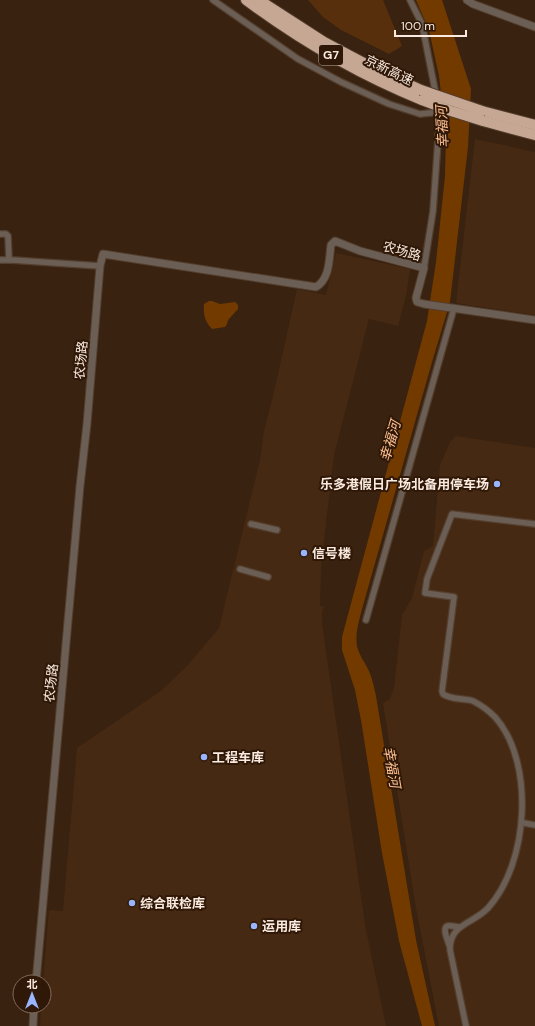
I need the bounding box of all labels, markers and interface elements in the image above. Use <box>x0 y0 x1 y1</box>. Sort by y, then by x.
scale bar <box>395 12 466 38</box>
text: 100 m <box>401 18 435 34</box>
road number: G7 <box>319 45 343 65</box>
street label: 京新高速 <box>362 51 416 89</box>
water label: 幸福河 <box>432 103 452 148</box>
street label: 农场路 <box>381 237 423 265</box>
street label: 农场路 <box>71 340 91 380</box>
water label: 幸福河 <box>376 415 405 464</box>
place label: 乐多港假日广场北备用停车场 <box>320 476 489 493</box>
marker: 乐多港假日广场北备用停车场 <box>492 479 502 489</box>
place label: 信号楼 <box>312 545 351 562</box>
marker: 信号楼 <box>299 548 309 558</box>
street label: 农场路 <box>41 663 61 703</box>
water label: 幸福河 <box>379 745 405 792</box>
place label: 工程车库 <box>212 749 264 766</box>
marker: 工程车库 <box>199 752 209 762</box>
place label: 综合联检库 <box>140 895 205 912</box>
marker: 综合联检库 <box>127 898 137 908</box>
place label: 运用库 <box>262 918 301 935</box>
marker: 运用库 <box>249 921 259 931</box>
north arrow <box>12 974 52 1014</box>
text: 北 <box>27 977 38 991</box>

